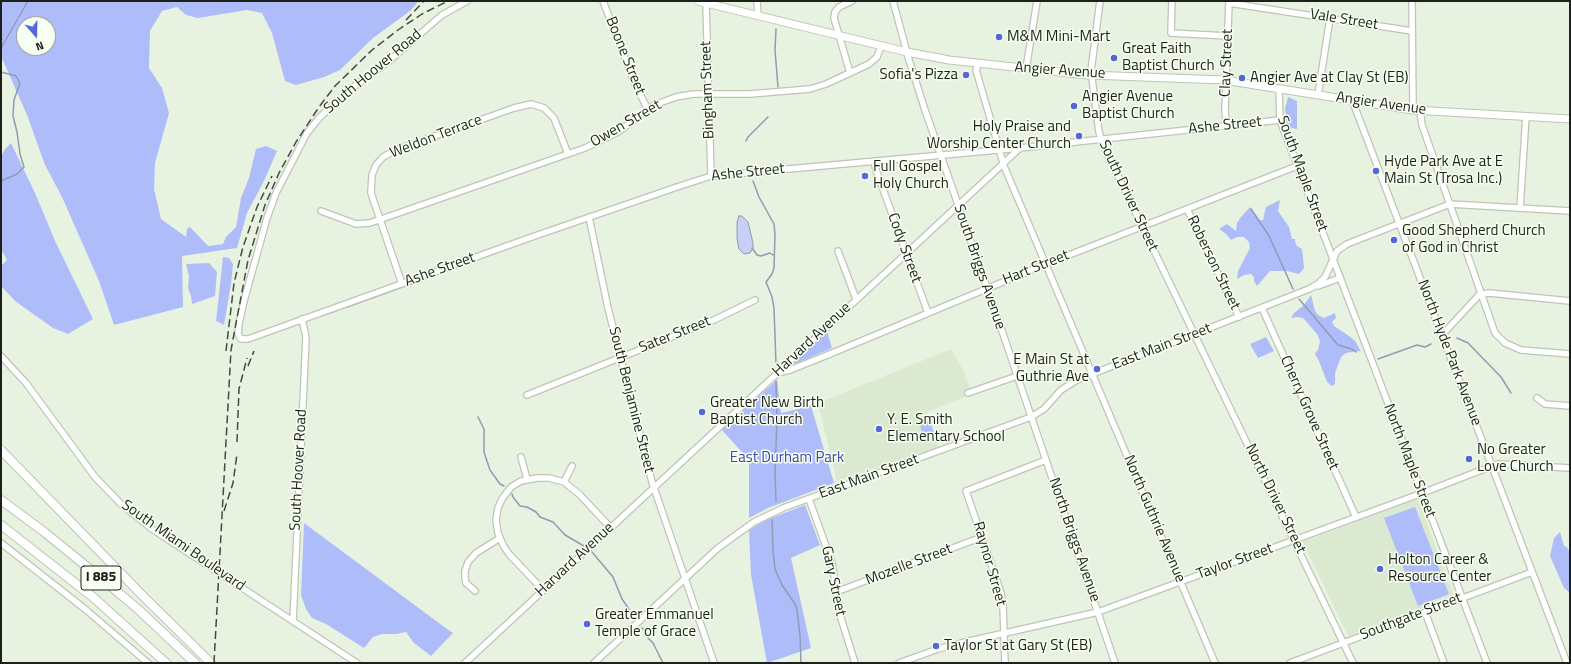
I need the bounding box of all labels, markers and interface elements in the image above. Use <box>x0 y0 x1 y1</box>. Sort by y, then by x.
street label: Vale Street <box>1309 6 1379 34</box>
street label: Boone Street <box>601 14 649 98</box>
north arrow <box>16 16 56 56</box>
street label: South Hoover Road <box>320 26 426 118</box>
place label: M&M Mini-Mart <box>1007 28 1110 46</box>
street label: Clay Street <box>1217 29 1237 97</box>
marker: M&M Mini-Mart <box>994 32 1004 42</box>
text: N <box>33 38 46 55</box>
place label: Great Faith Baptist Church <box>1122 40 1215 75</box>
street label: Bingham Street <box>697 41 719 139</box>
marker: Great Faith Baptist Church <box>1109 53 1119 63</box>
street label: Angier Avenue <box>1014 59 1106 83</box>
place label: Sofia's Pizza <box>880 66 958 84</box>
place label: Angier Ave at Clay St (EB) <box>1250 69 1408 87</box>
marker: Sofia's Pizza <box>961 70 971 80</box>
marker: Angier Ave at Clay St (EB) <box>1237 73 1247 83</box>
place label: Angier Avenue Baptist Church <box>1082 88 1175 123</box>
street label: Angier Avenue <box>1335 89 1427 119</box>
street label: Owen Street <box>587 96 665 152</box>
marker: Angier Avenue Baptist Church <box>1069 101 1079 111</box>
street label: Weldon Terrace <box>387 111 485 163</box>
street label: Ashe Street <box>1188 113 1262 139</box>
street label: South Maple Street <box>1273 114 1331 234</box>
place label: Holy Praise and Worship Center Church <box>927 118 1071 153</box>
marker: Holy Praise and Worship Center Church <box>1074 131 1084 141</box>
street label: South Driver Street <box>1094 138 1162 254</box>
place label: Hyde Park Ave at E Main St (Trosa Inc.) <box>1384 153 1503 188</box>
place label: Full Gospel Holy Church <box>873 158 949 193</box>
street label: Ashe Street <box>711 160 785 186</box>
marker: Hyde Park Ave at E Main St (Trosa Inc.) <box>1371 166 1381 176</box>
marker: Full Gospel Holy Church <box>860 171 870 181</box>
street label: South Briggs Avenue <box>949 202 1009 332</box>
street label: Cody Street <box>883 211 925 285</box>
street label: Roberson Street <box>1182 213 1244 313</box>
place label: Good Shepherd Church of God in Christ <box>1402 222 1546 257</box>
marker: Good Shepherd Church of God in Christ <box>1389 235 1399 245</box>
street label: Hart Street <box>1000 247 1072 289</box>
street label: Ashe Street <box>402 249 478 291</box>
street label: North Hyde Park Avenue <box>1413 278 1485 428</box>
street label: Harvard Avenue <box>769 299 855 381</box>
street label: Sater Street <box>637 312 713 358</box>
street label: East Main Street <box>1110 320 1214 374</box>
street label: South Benjamine Street <box>604 325 658 475</box>
place label: E Main St at Guthrie Ave <box>1013 351 1089 386</box>
street label: Cherry Grove Street <box>1276 353 1342 473</box>
marker: E Main St at Guthrie Ave <box>1092 364 1102 374</box>
place label: Greater New Birth Baptist Church <box>710 394 824 429</box>
street label: North Maple Street <box>1379 401 1439 521</box>
marker: Greater New Birth Baptist Church <box>697 407 707 417</box>
street label: South Hoover Road <box>287 409 311 531</box>
place label: Y. E. Smith Elementary School <box>887 411 1005 446</box>
marker: Y. E. Smith Elementary School <box>874 424 884 434</box>
street label: North Driver Street <box>1241 441 1309 557</box>
place label: No Greater Love Church <box>1477 441 1554 476</box>
park label: East Durham Park <box>730 449 844 467</box>
street label: East Main Street <box>817 451 921 503</box>
street label: North Guthrie Avenue <box>1119 453 1189 585</box>
marker: No Greater Love Church <box>1464 454 1474 464</box>
street label: North Briggs Avenue <box>1044 476 1104 604</box>
street label: South Miami Boulevard <box>118 497 248 595</box>
street label: Harvard Avenue <box>532 519 618 601</box>
street label: Raynor Street <box>968 520 1010 608</box>
street label: Mozelle Street <box>863 540 955 590</box>
street label: Taylor Street <box>1194 540 1276 584</box>
street label: Gary Street <box>817 544 849 618</box>
place label: Holton Career & Resource Center <box>1388 551 1492 586</box>
marker: Holton Career & Resource Center <box>1375 564 1385 574</box>
road number: I 885 <box>81 566 121 590</box>
street label: Southgate Street <box>1358 589 1464 645</box>
place label: Greater Emmanuel Temple of Grace <box>595 606 714 641</box>
marker: Greater Emmanuel Temple of Grace <box>582 619 592 629</box>
place label: Taylor St at Gary St (EB) <box>944 637 1092 655</box>
marker: Taylor St at Gary St (EB) <box>931 641 941 651</box>

